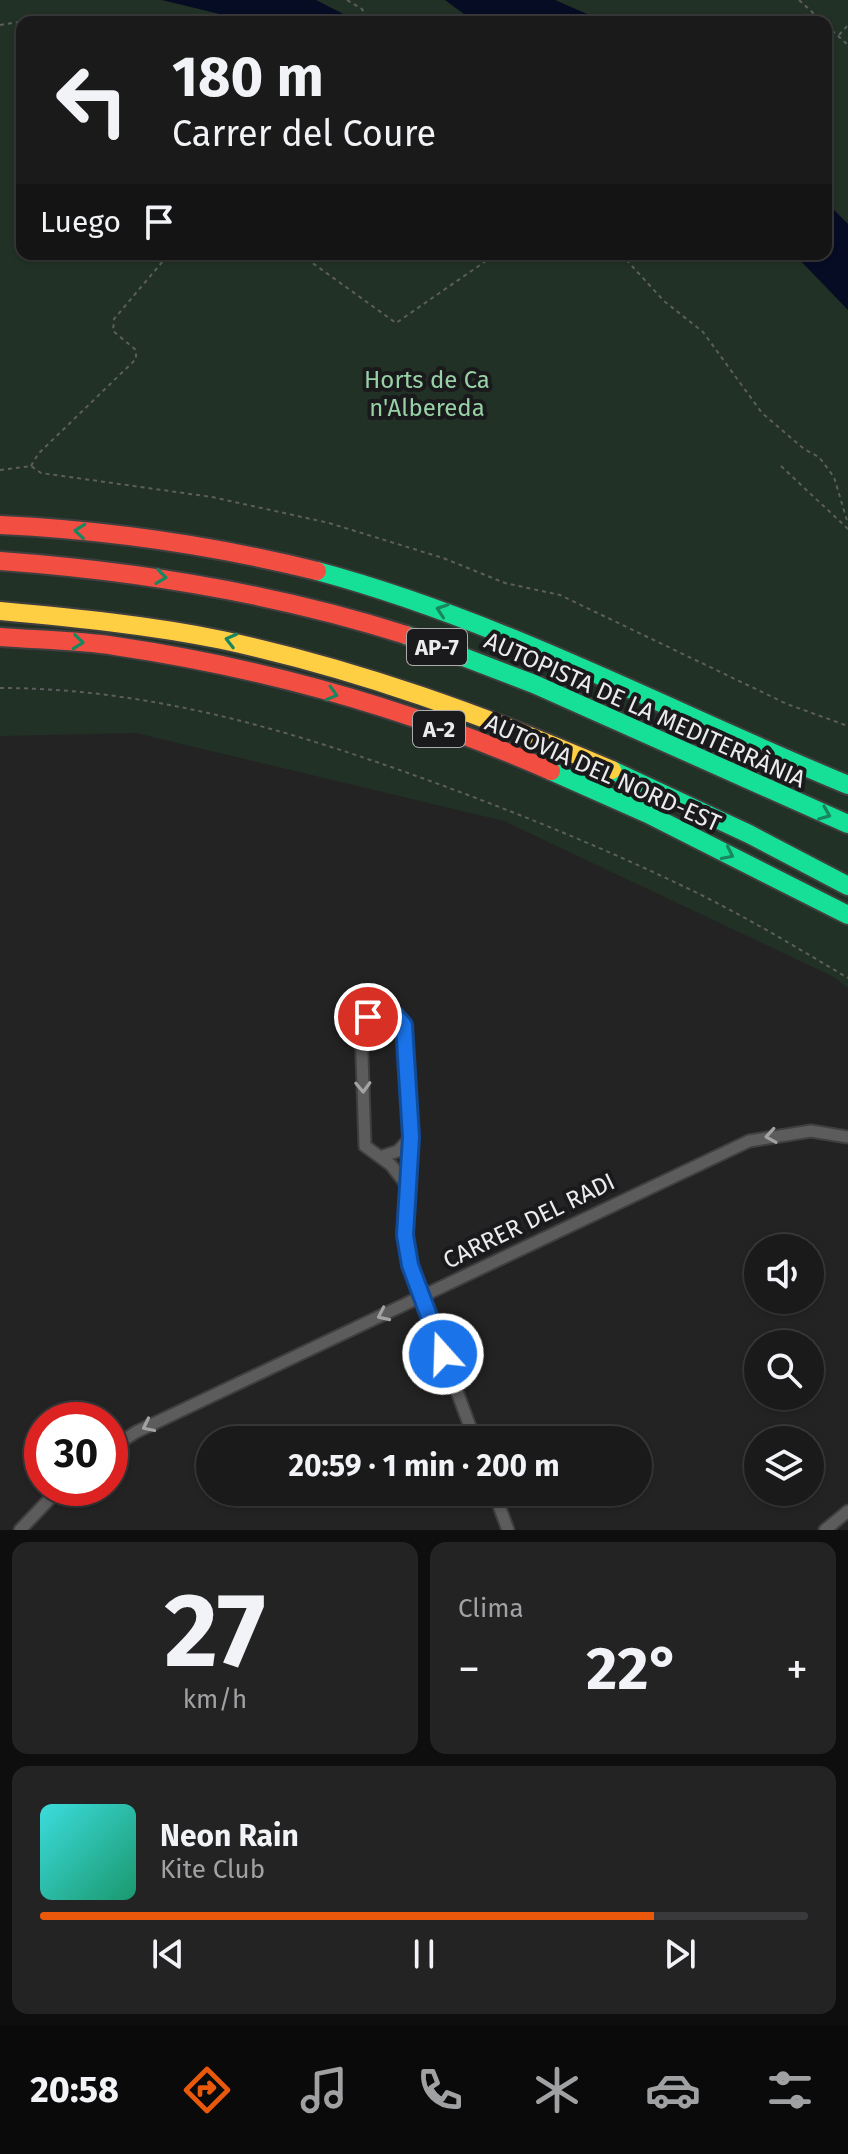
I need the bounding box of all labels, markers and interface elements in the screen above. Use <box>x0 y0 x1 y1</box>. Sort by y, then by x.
text: 180 m <box>172 44 324 111</box>
icon: left <box>40 48 144 152</box>
text: Carrer del Coure <box>172 112 436 156</box>
icon: arrive <box>137 200 181 244</box>
text: Luego <box>40 204 121 240</box>
park label: Horts de Ca n'Albereda <box>364 366 490 422</box>
one-way arrow <box>73 523 86 540</box>
one-way arrow <box>154 568 168 585</box>
one-way arrow <box>436 604 450 620</box>
street label: AUTOPISTA DE LA MEDITERRÀNIA <box>480 625 811 794</box>
road number: AP-7 <box>407 629 467 665</box>
one-way arrow <box>224 632 238 649</box>
one-way arrow <box>72 634 85 651</box>
one-way arrow <box>325 685 338 701</box>
street label: AUTOVIA DEL NORD-EST <box>481 708 726 838</box>
road number: A-2 <box>413 711 465 747</box>
one-way arrow <box>817 805 831 821</box>
one-way arrow <box>720 844 735 860</box>
pin <box>334 983 402 1051</box>
icon: arrive <box>346 995 390 1039</box>
one-way arrow <box>354 1081 371 1094</box>
one-way arrow <box>764 1126 778 1143</box>
street label: CARRER DEL RADI <box>439 1167 619 1275</box>
map controls <box>744 1234 824 1506</box>
button: sound <box>744 1234 824 1314</box>
one-way arrow <box>377 1305 391 1321</box>
position arrow <box>401 1312 485 1396</box>
button: search <box>744 1330 824 1410</box>
speed limit sign: 30 <box>24 1402 128 1506</box>
one-way arrow <box>142 1416 156 1432</box>
button: layers <box>744 1426 824 1506</box>
text: 20:59 · 1 min · 200 m <box>289 1448 560 1484</box>
text: 27 <box>164 1569 266 1694</box>
text: Clima <box>458 1593 524 1624</box>
text: 22° <box>586 1633 680 1705</box>
text: − <box>458 1643 480 1696</box>
text: + <box>786 1643 808 1696</box>
text: km/h <box>183 1684 247 1715</box>
text: Neon Rain <box>160 1818 299 1854</box>
text: Kite Club <box>160 1854 265 1885</box>
icon: previous <box>146 1932 190 1976</box>
icon: pause <box>402 1932 446 1976</box>
icon: next <box>658 1932 702 1976</box>
icon: directions <box>179 2062 235 2118</box>
icon: music <box>296 2062 352 2118</box>
icon: phone <box>412 2062 468 2118</box>
icon: climate <box>529 2062 585 2118</box>
icon: car <box>645 2062 701 2118</box>
icon: filters <box>762 2062 818 2118</box>
text: 20:58 <box>30 2068 119 2112</box>

